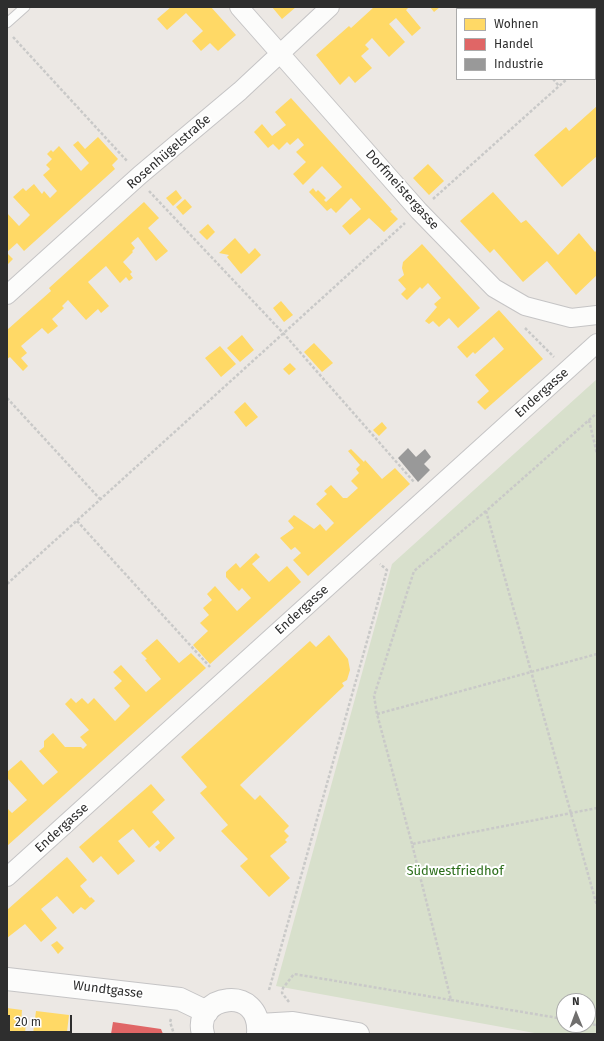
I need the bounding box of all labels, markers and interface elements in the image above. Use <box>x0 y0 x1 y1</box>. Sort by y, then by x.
legend <box>456 8 596 80</box>
text: Wohnen <box>494 17 538 31</box>
text: Handel <box>494 37 533 51</box>
text: Industrie <box>494 57 543 71</box>
street label: Rosenhügelstraße <box>124 111 214 193</box>
street label: Dorfmeistergasse <box>362 147 442 233</box>
street label: Endergasse <box>512 365 572 421</box>
street label: Endergasse <box>272 582 332 638</box>
street label: Endergasse <box>32 800 92 856</box>
park label: Südwestfriedhof <box>406 863 504 879</box>
street label: Wundtgasse <box>72 978 144 1002</box>
north arrow <box>556 993 596 1033</box>
text: N <box>572 995 580 1008</box>
scale bar <box>10 1007 74 1033</box>
text: 20 m <box>15 1015 41 1029</box>

